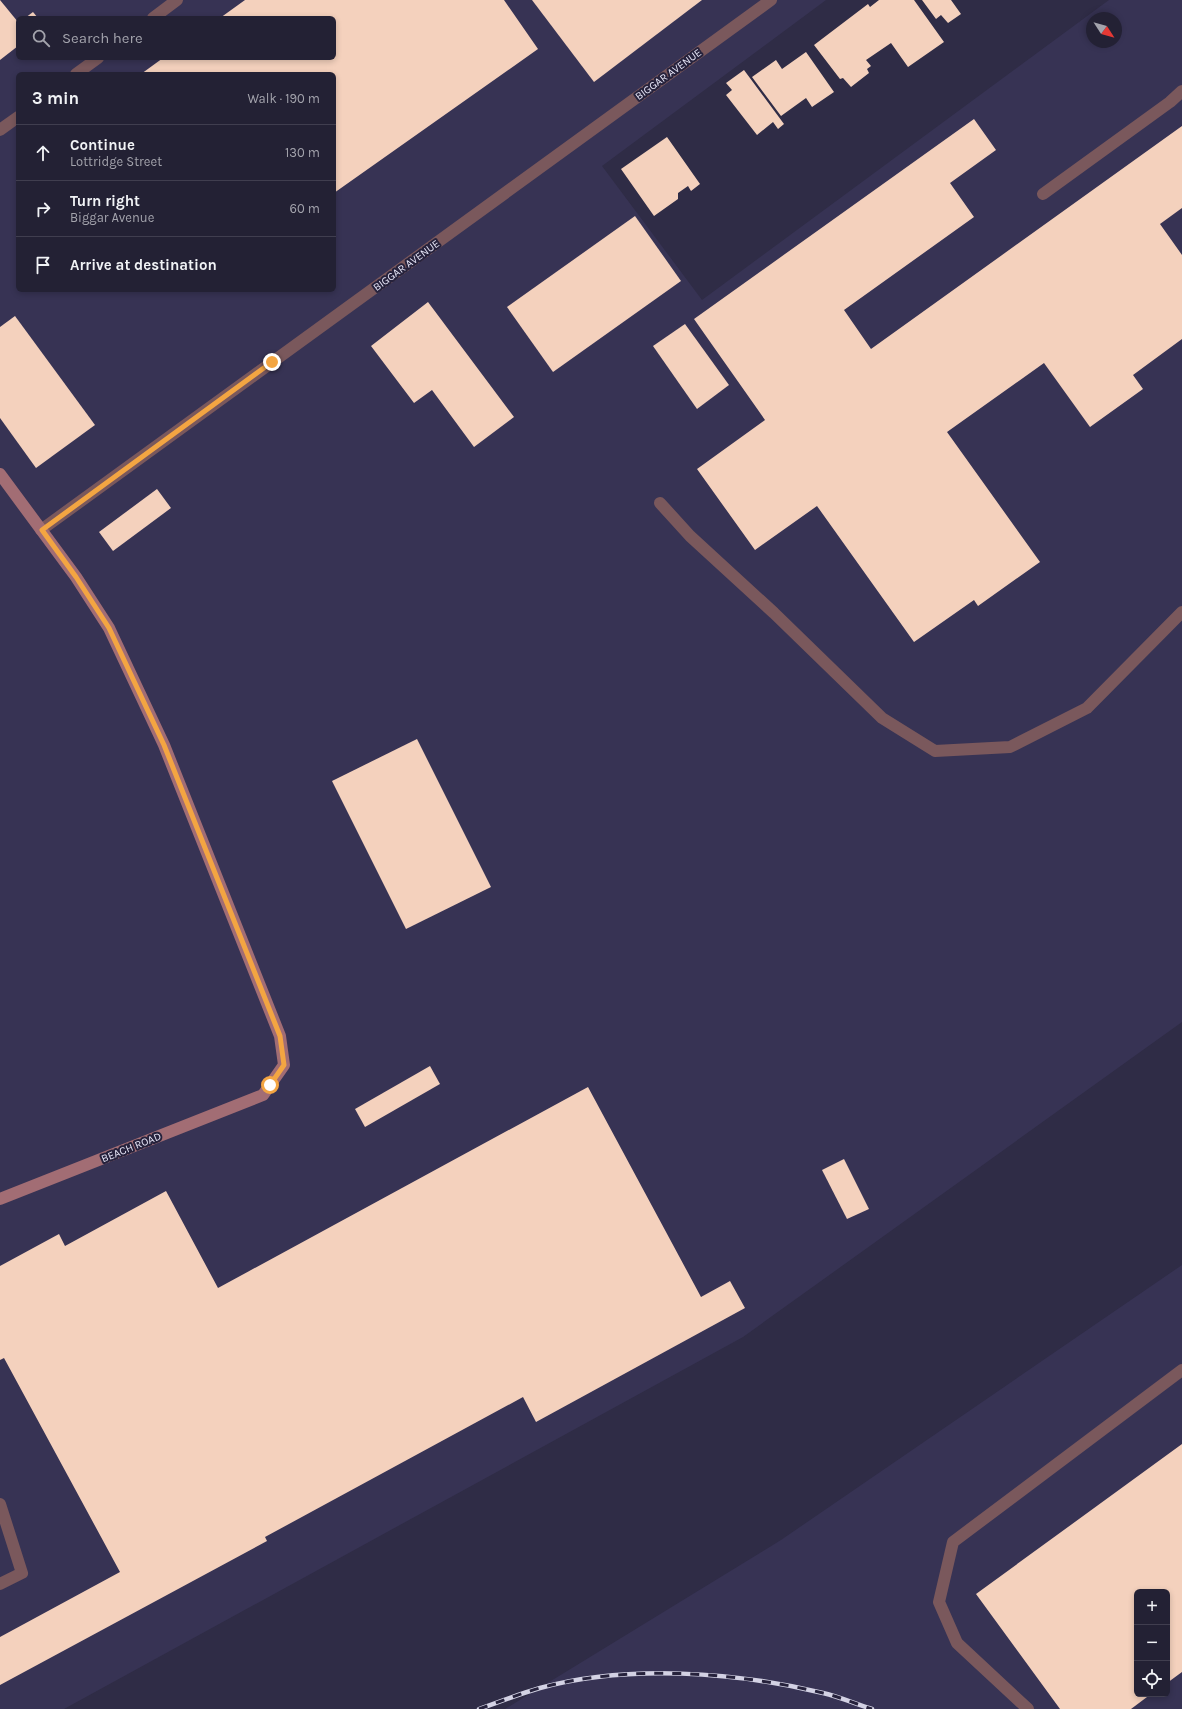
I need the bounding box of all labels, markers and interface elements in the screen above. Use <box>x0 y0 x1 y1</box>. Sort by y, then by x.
north arrow <box>1086 12 1122 48</box>
search box <box>16 16 336 60</box>
icon: search <box>30 27 52 49</box>
text: Search here <box>62 29 143 47</box>
street label: BIGGAR AVENUE <box>633 46 704 103</box>
text: 3 min <box>32 88 79 108</box>
text: Walk · 190 m <box>247 91 320 106</box>
text: Continue <box>70 136 135 154</box>
icon: ahead <box>32 142 54 164</box>
text: 130 m <box>285 145 320 160</box>
text: Lottridge Street <box>70 154 162 169</box>
text: Turn right <box>70 192 140 210</box>
icon: right <box>32 198 54 220</box>
text: 60 m <box>290 201 320 216</box>
text: Biggar Avenue <box>70 210 154 225</box>
street label: BIGGAR AVENUE <box>371 237 442 294</box>
icon: arrive <box>32 254 54 276</box>
text: Arrive at destination <box>70 256 217 274</box>
route end <box>263 353 281 371</box>
route start <box>261 1076 279 1094</box>
street label: BEACH ROAD <box>99 1130 163 1165</box>
map controls <box>1134 1589 1170 1697</box>
button: + <box>1134 1589 1170 1625</box>
button: − <box>1134 1625 1170 1661</box>
button: locate <box>1134 1661 1170 1697</box>

